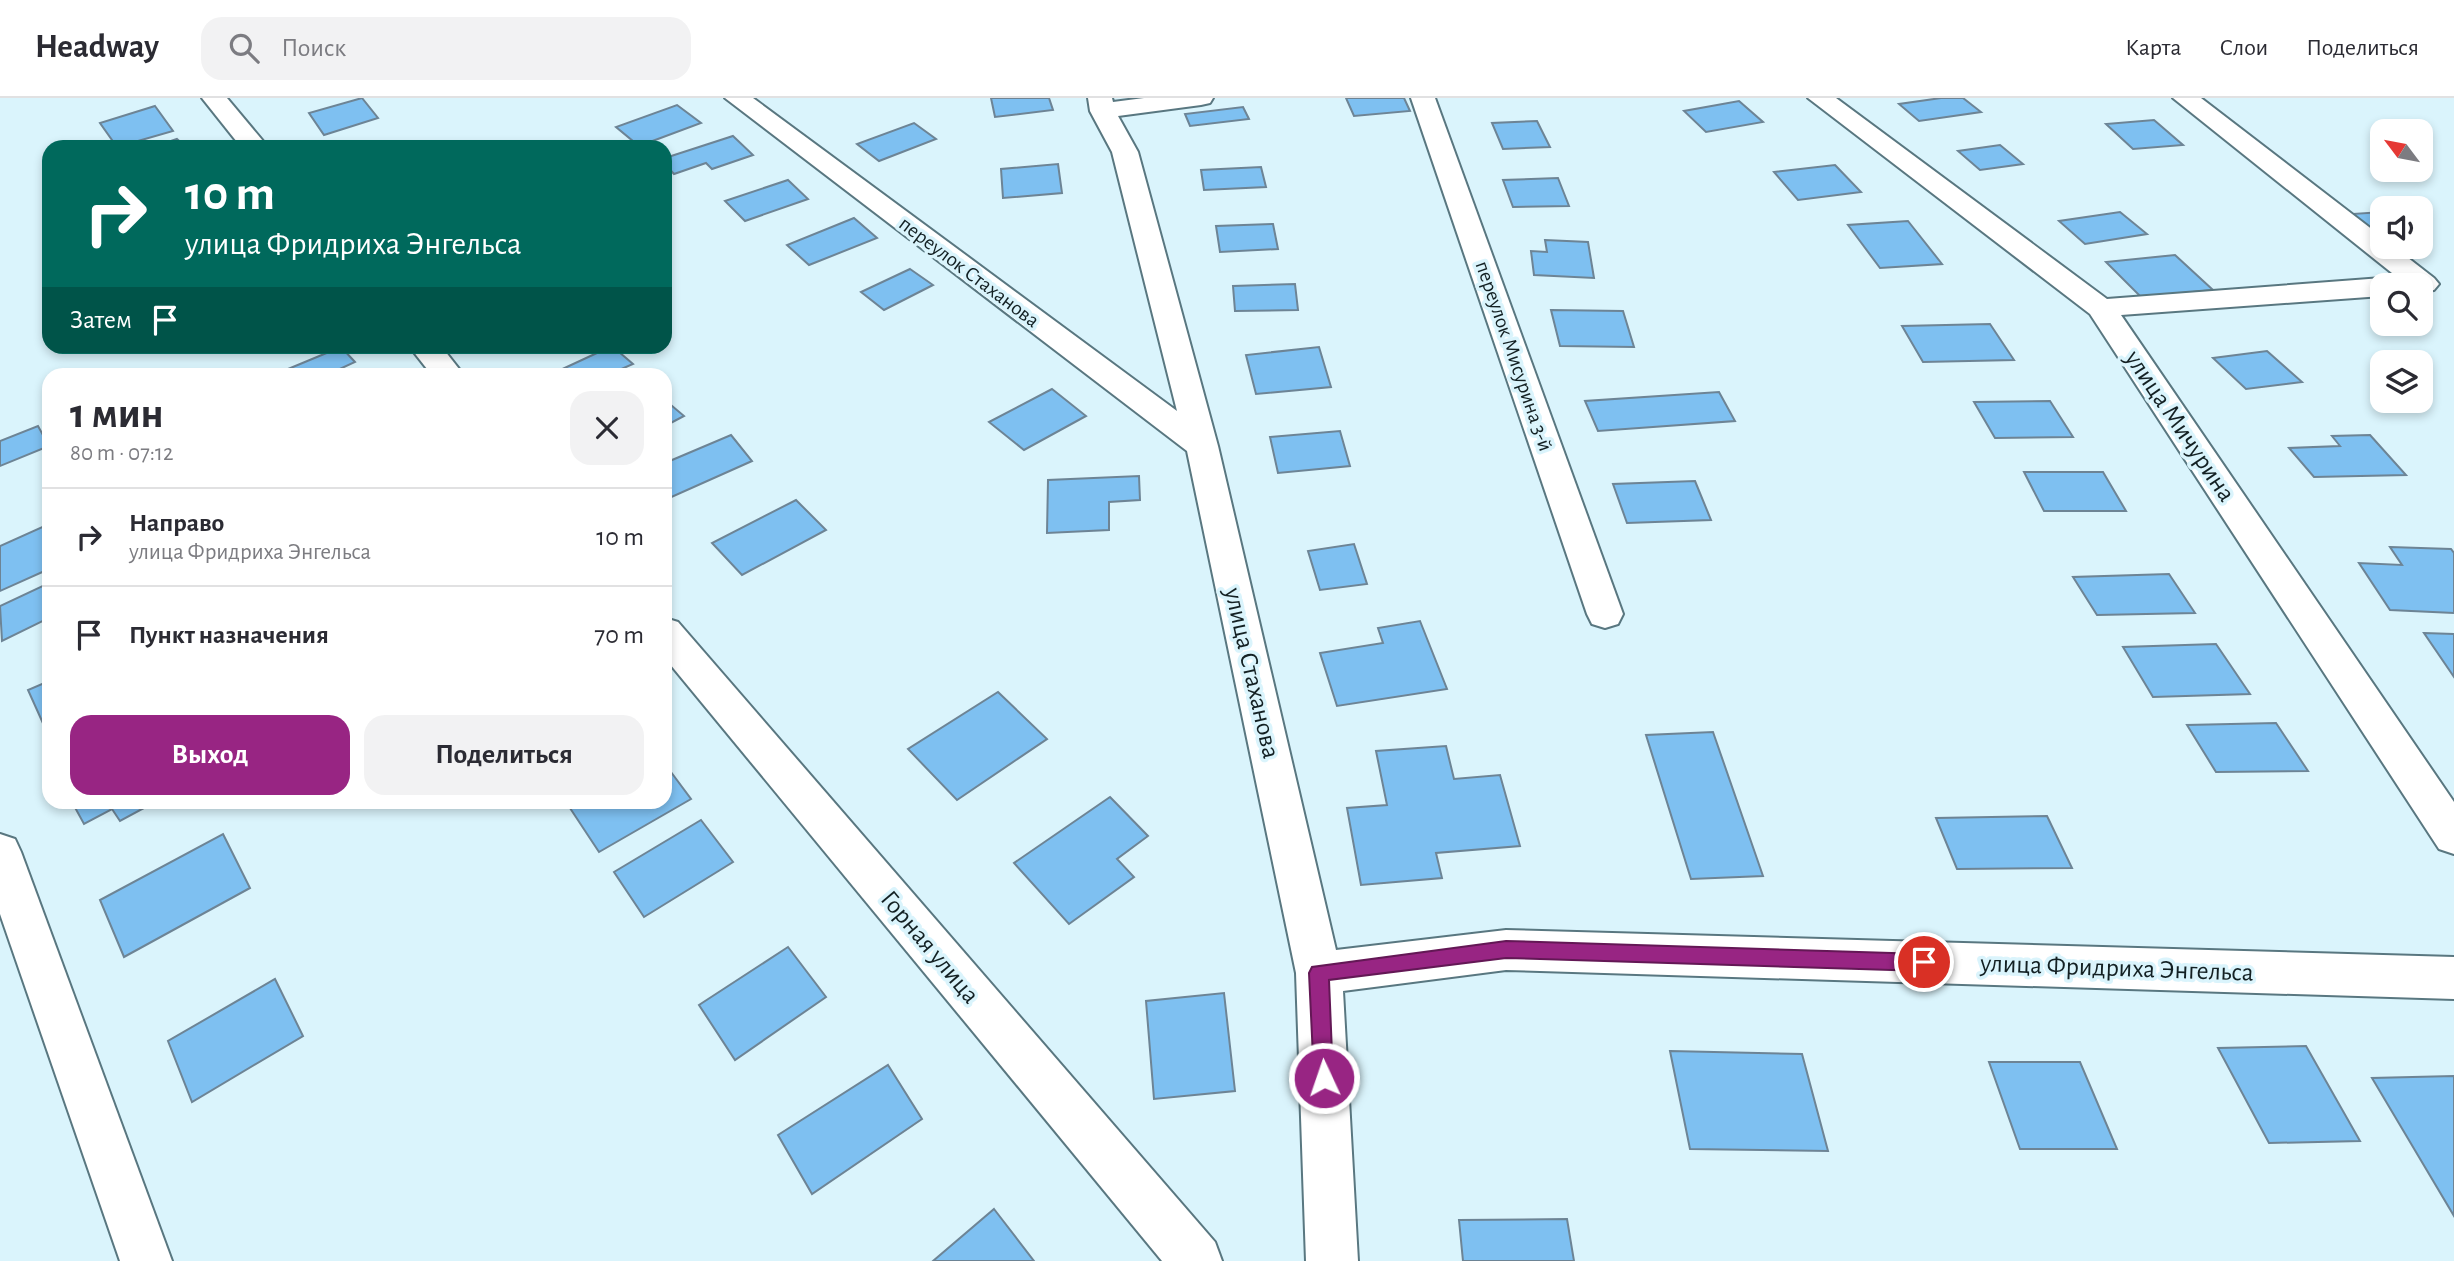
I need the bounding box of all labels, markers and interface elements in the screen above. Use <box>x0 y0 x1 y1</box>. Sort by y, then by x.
search box <box>201 17 691 80</box>
icon: search <box>225 29 263 67</box>
text: Headway <box>35 31 159 64</box>
text: Поиск <box>281 35 346 61</box>
text: Карта <box>2125 36 2181 60</box>
text: Слои <box>2219 36 2268 60</box>
text: Поделиться <box>2306 36 2419 60</box>
north arrow <box>2370 119 2432 182</box>
map controls <box>2370 119 2433 413</box>
icon: right <box>70 168 161 259</box>
text: 10 m <box>185 170 275 219</box>
button: sound <box>2370 196 2433 259</box>
street label: переулок Стаханова <box>895 213 1043 332</box>
text: улица Фридриха Энгельса <box>185 228 522 260</box>
street label: переулок Мисурина 3-й <box>1472 258 1556 454</box>
button: search <box>2370 273 2433 336</box>
icon: arrive <box>146 301 184 339</box>
text: Затем <box>70 307 132 333</box>
street label: улица Мичурина <box>2119 345 2240 506</box>
button: layers <box>2370 350 2433 413</box>
button: close <box>570 391 644 465</box>
text: 1 мин <box>70 393 164 435</box>
text: 80 m · 07:12 <box>70 442 173 465</box>
text: Направо <box>129 510 224 536</box>
icon: right <box>70 518 108 556</box>
text: 10 m <box>596 524 644 550</box>
text: улица Фридриха Энгельса <box>129 541 371 564</box>
street label: улица Стаханова <box>1220 584 1284 761</box>
icon: arrive <box>70 616 108 654</box>
text: Пункт назначения <box>129 622 329 648</box>
text: 70 m <box>594 622 644 648</box>
button: Выход <box>70 715 350 795</box>
button: Поделиться <box>364 715 644 795</box>
street label: Горная улица <box>876 886 984 1008</box>
pin <box>1894 932 1954 992</box>
icon: arrive <box>1905 943 1943 981</box>
street label: улица Фридриха Энгельса <box>1979 950 2254 986</box>
position arrow <box>1287 1041 1361 1115</box>

